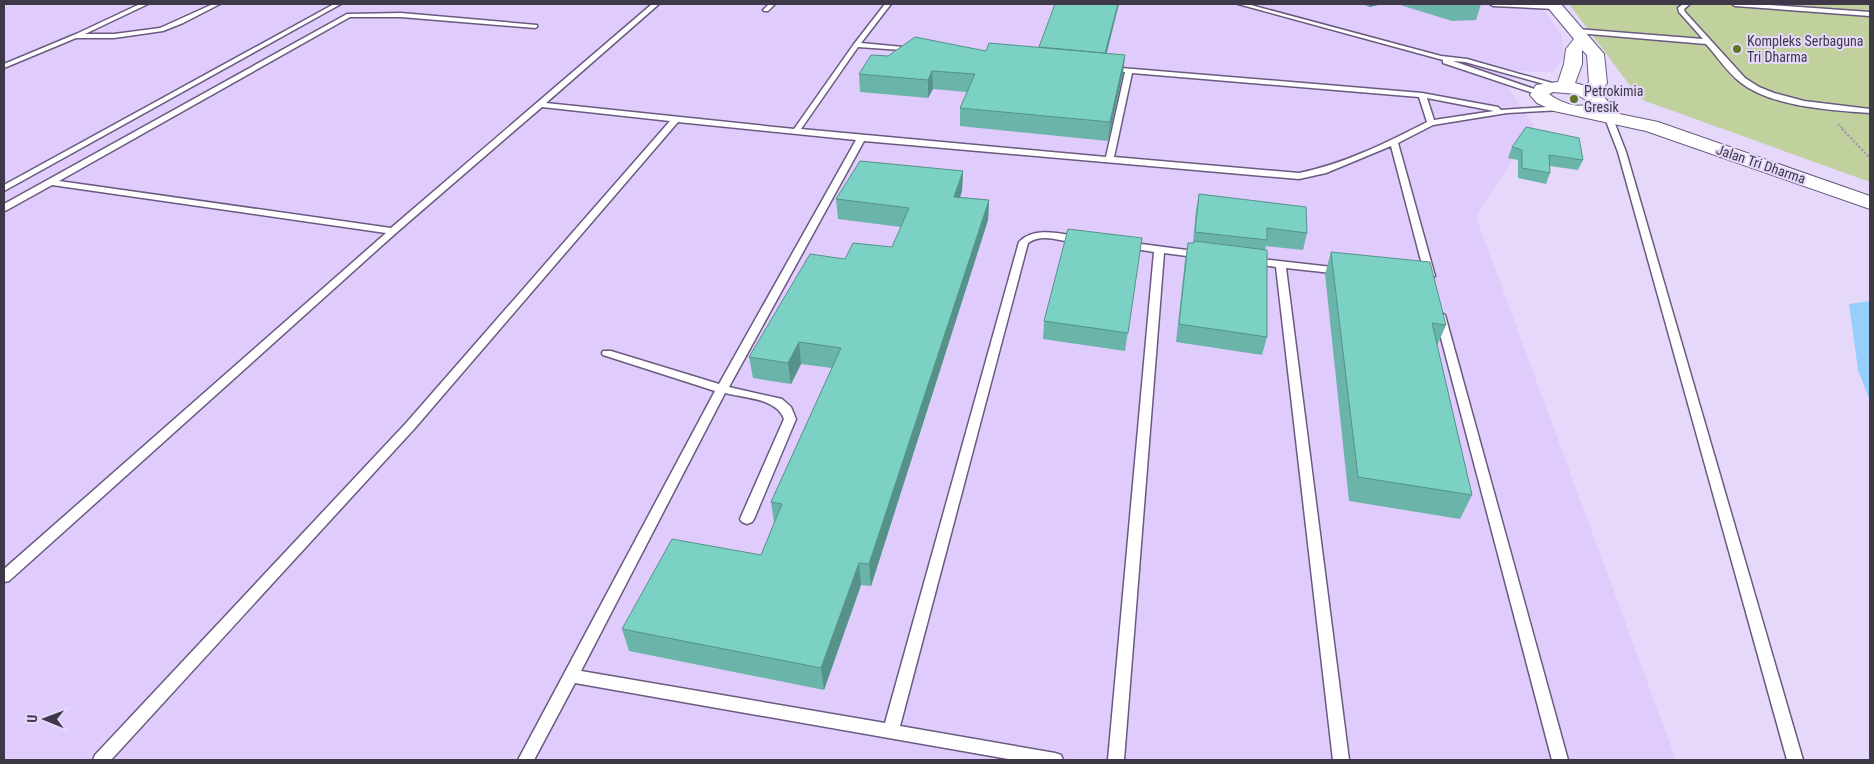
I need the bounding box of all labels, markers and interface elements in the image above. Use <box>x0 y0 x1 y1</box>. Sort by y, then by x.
place label: Kompleks Serbaguna Tri Dharma <box>1747 33 1863 65</box>
marker: Kompleks Serbaguna Tri Dharma <box>1731 43 1743 55</box>
place label: Petrokimia Gresik <box>1584 83 1644 115</box>
marker: Petrokimia Gresik <box>1568 93 1580 105</box>
street label: Jalan Tri Dharma <box>1714 141 1808 187</box>
north arrow <box>20 694 70 744</box>
text: U <box>24 715 40 723</box>

